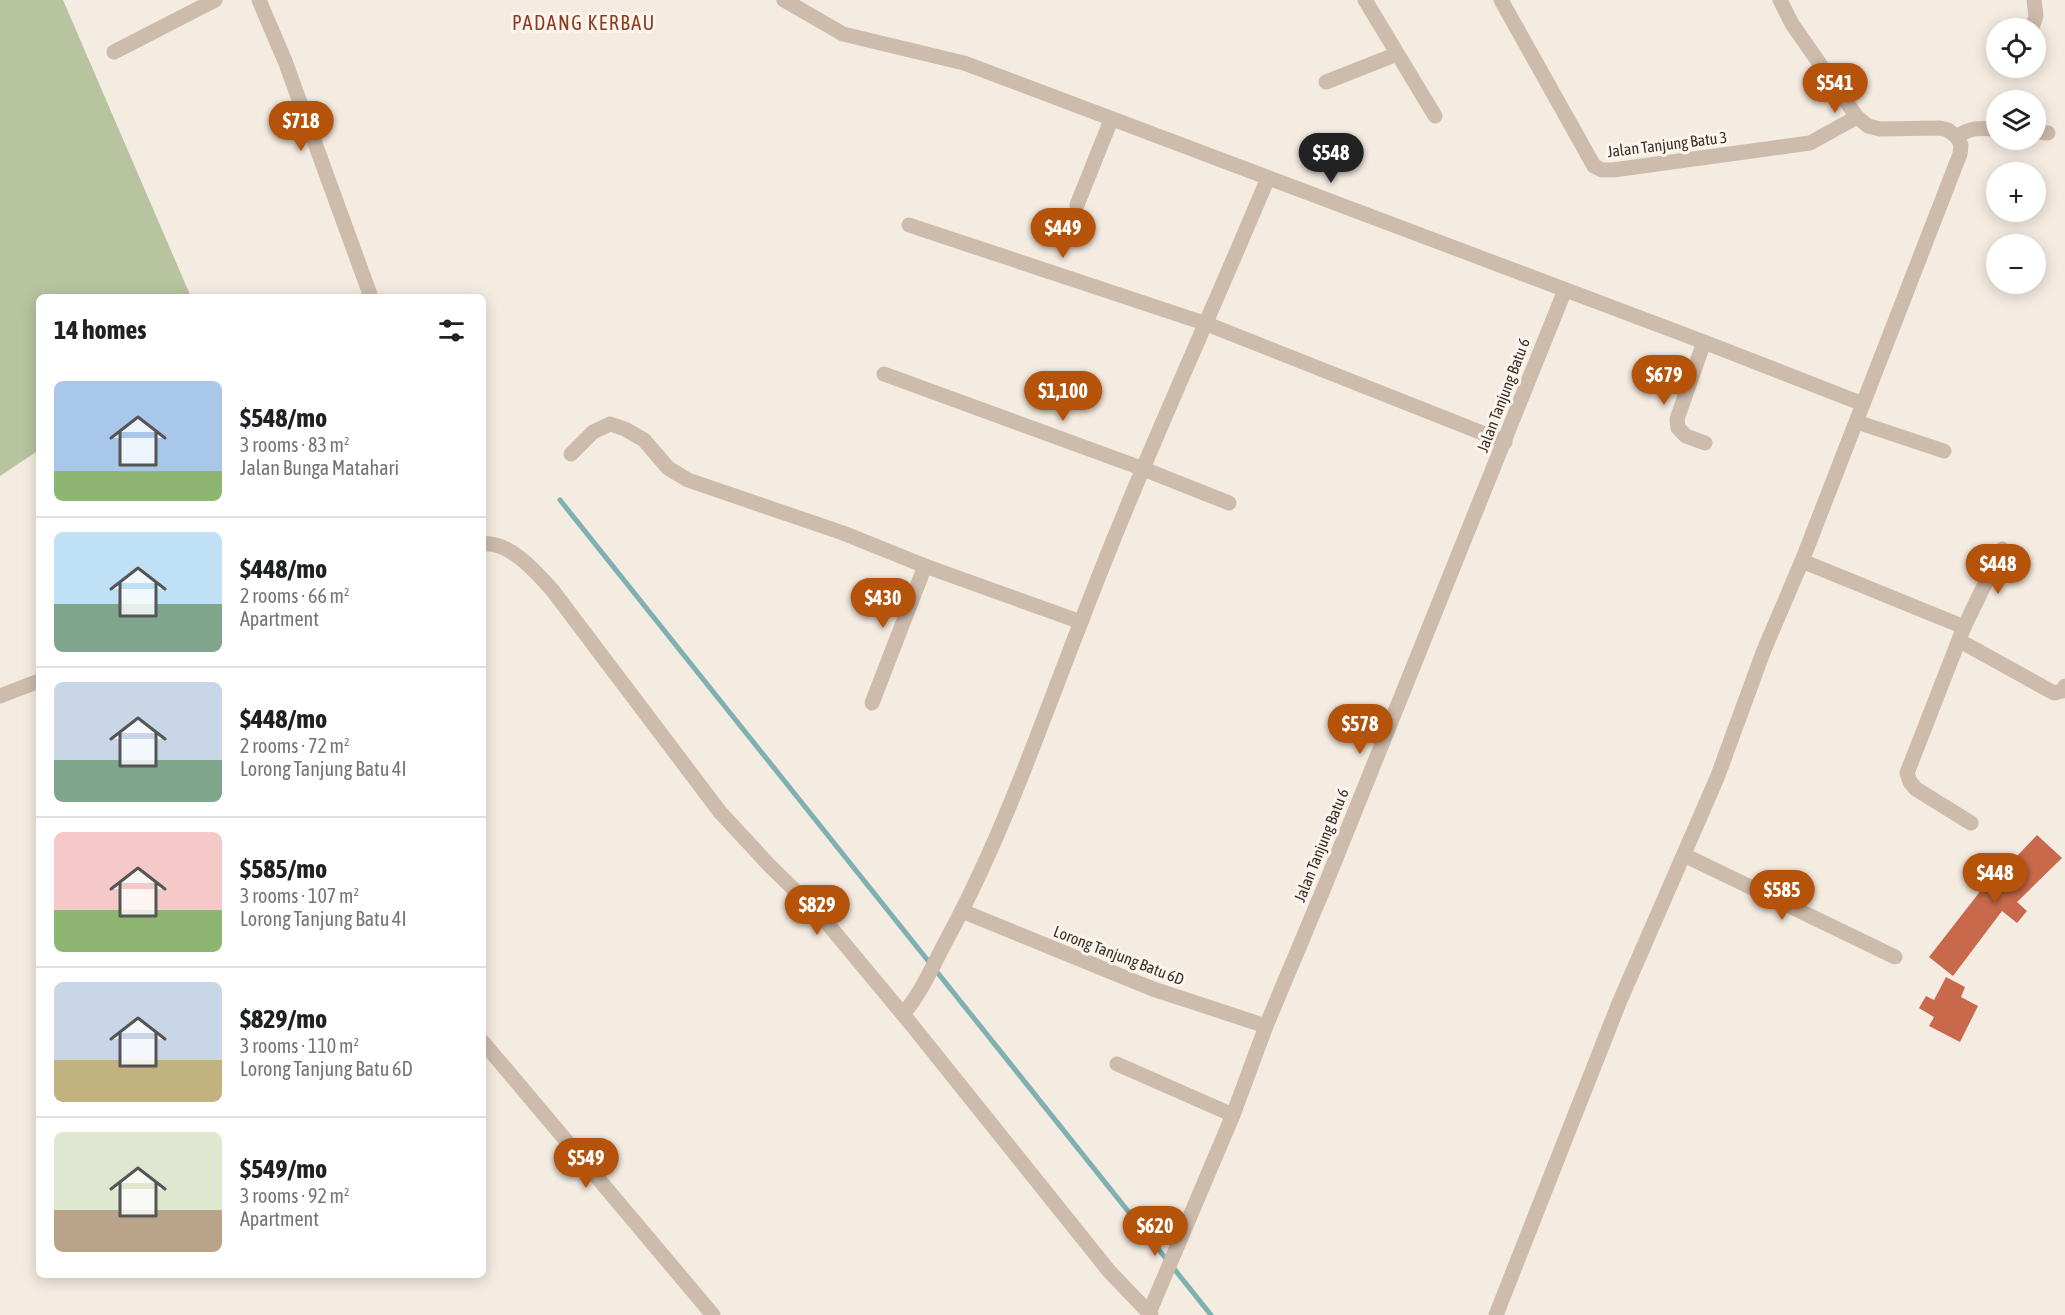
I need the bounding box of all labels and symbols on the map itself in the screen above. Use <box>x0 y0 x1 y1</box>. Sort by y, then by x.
district label: PADANG KERBAU <box>512 11 656 34</box>
pin: $541 <box>1799 63 1871 114</box>
pin: $718 <box>265 101 337 152</box>
street label: Jalan Tanjung Batu 3 <box>1606 128 1728 161</box>
pin: $548 <box>1295 133 1367 184</box>
pin: $449 <box>1027 208 1099 259</box>
street label: Jalan Tanjung Batu 6 <box>1473 335 1534 455</box>
pin: $679 <box>1628 355 1700 406</box>
pin: $1,100 <box>1014 371 1112 422</box>
pin: $448 <box>1962 544 2034 595</box>
pin: $430 <box>847 578 919 629</box>
pin: $578 <box>1324 704 1396 755</box>
street label: Jalan Tanjung Batu 6 <box>1290 786 1353 905</box>
pin: $448 <box>1959 853 2031 904</box>
pin: $585 <box>1746 870 1818 921</box>
pin: $829 <box>781 885 853 936</box>
street label: Lorong Tanjung Batu 6D <box>1051 922 1187 989</box>
pin: $549 <box>550 1138 622 1189</box>
pin: $620 <box>1119 1206 1191 1257</box>

